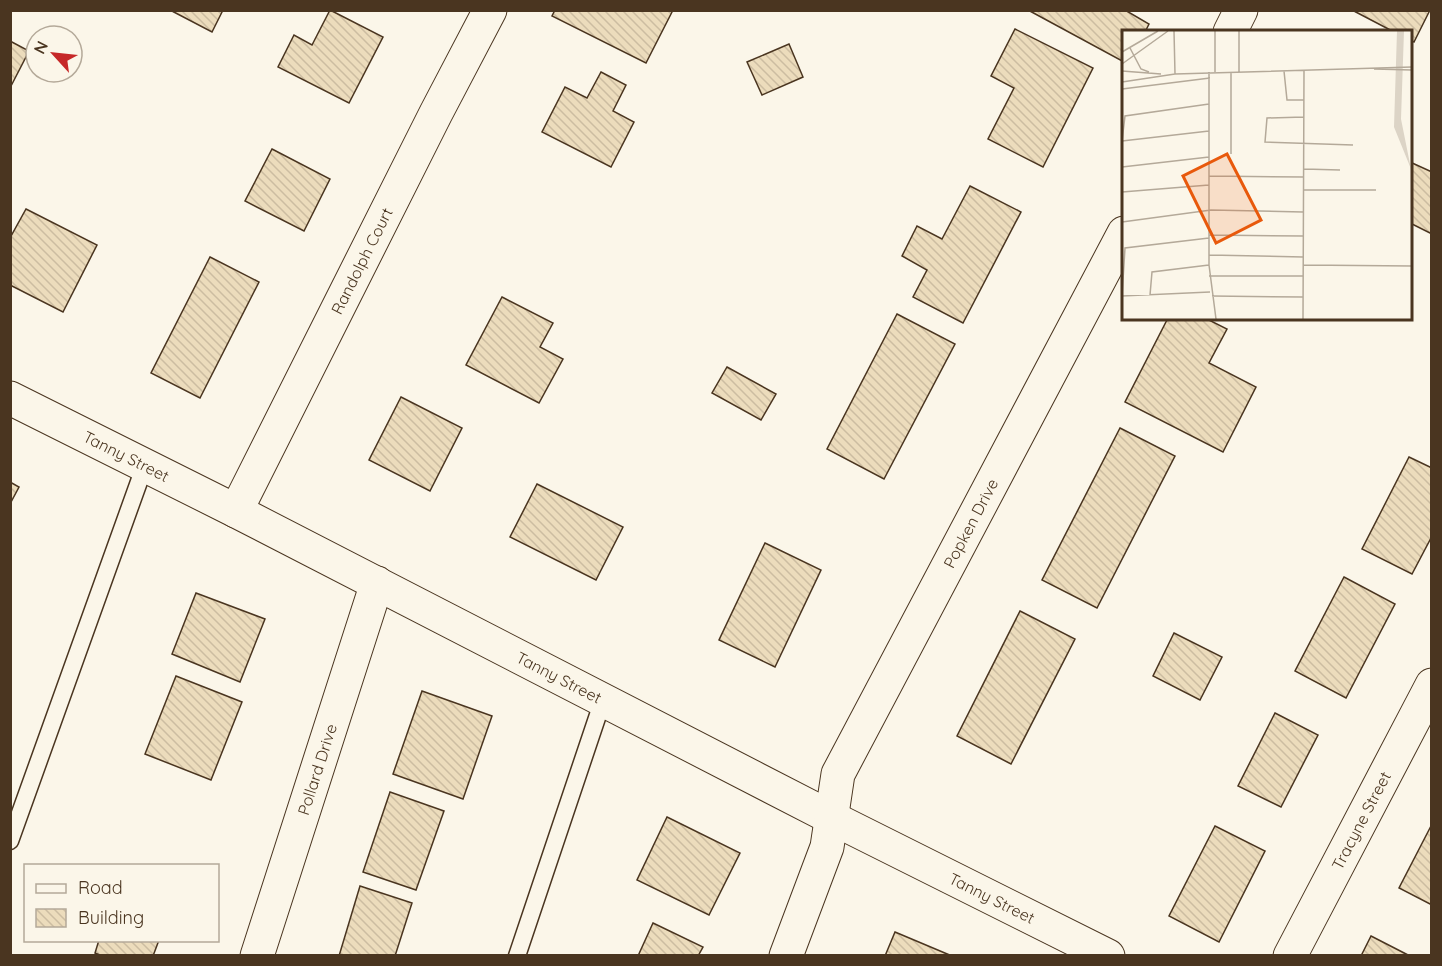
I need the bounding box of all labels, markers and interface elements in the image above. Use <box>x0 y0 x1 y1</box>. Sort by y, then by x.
north arrow <box>24 24 84 84</box>
inset map <box>1122 30 1412 320</box>
text: N <box>29 37 52 57</box>
street label: Randolph Court <box>327 204 397 317</box>
street label: Tanny Street <box>80 426 173 486</box>
street label: Popken Drive <box>939 475 1002 571</box>
street label: Tanny Street <box>513 647 605 708</box>
street label: Pollard Drive <box>293 721 341 818</box>
street label: Tracyne Street <box>1327 768 1395 873</box>
legend <box>24 864 219 942</box>
street label: Tanny Street <box>946 868 1038 928</box>
text: Road <box>78 876 123 899</box>
text: Building <box>78 906 144 929</box>

